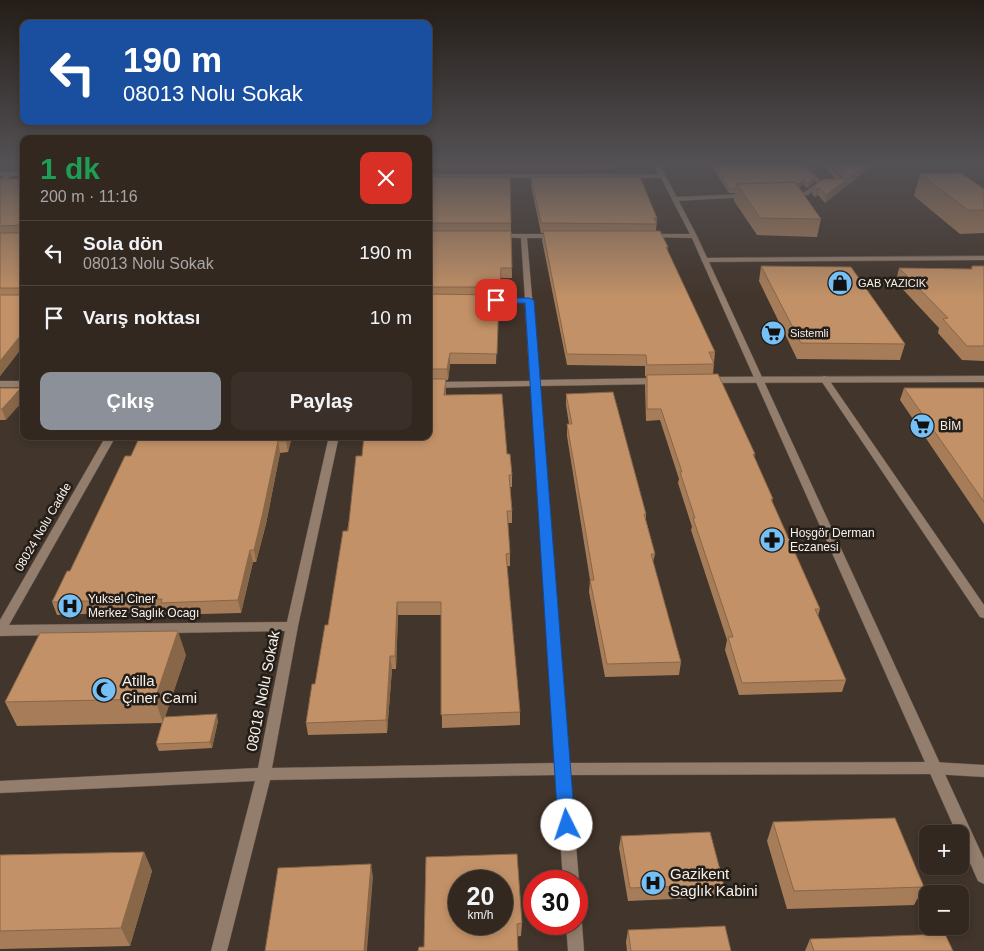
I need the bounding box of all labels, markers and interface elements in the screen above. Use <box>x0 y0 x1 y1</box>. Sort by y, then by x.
icon: left <box>40 40 105 105</box>
text: 190 m <box>123 40 222 79</box>
text: 08013 Nolu Sokak <box>123 81 303 106</box>
text: 1 dk <box>40 152 100 185</box>
button: close <box>360 152 412 204</box>
text: 200 m · 11:16 <box>40 188 138 205</box>
text: Sola dön <box>83 233 163 254</box>
icon: left <box>40 239 68 267</box>
text: 190 m <box>359 242 412 263</box>
text: 08013 Nolu Sokak <box>83 255 214 272</box>
shop icon: GAB YAZICIK <box>827 270 853 296</box>
place label: GAB YAZICIK <box>858 277 927 289</box>
pin <box>475 279 517 321</box>
icon: arrive <box>482 286 510 314</box>
icon: arrive <box>40 304 68 332</box>
text: Varış noktası <box>83 307 200 328</box>
text: 10 m <box>370 307 412 328</box>
supermarket icon: Sistemli <box>760 320 786 346</box>
place label: Sistemli <box>790 327 829 339</box>
button: Çıkış <box>40 372 221 430</box>
button: Paylaş <box>231 372 412 430</box>
supermarket icon: BİM <box>909 413 935 439</box>
place label: BİM <box>940 419 961 433</box>
street label: 08024 Nolu Cadde <box>12 480 74 574</box>
place label: Hoşgör Derman Eczanesi <box>790 526 875 554</box>
pharmacy icon: Hoşgör Derman Eczanesi <box>759 527 785 553</box>
place label: Yuksel Ciner Merkez Saglık Ocagı <box>88 592 199 620</box>
hospital icon: Yuksel Ciner Merkez Saglık Ocagı <box>57 593 83 619</box>
street label: 08018 Nolu Sokak <box>242 629 283 753</box>
place label: Atilla Çiner Cami <box>122 672 197 706</box>
mosque icon: Atilla Çiner Cami <box>91 677 117 703</box>
position arrow <box>540 798 592 850</box>
map controls <box>919 825 969 935</box>
button: + <box>919 825 969 875</box>
place label: Gazikent Saglık Kabini <box>670 865 758 899</box>
speed limit sign: 30 <box>523 870 588 935</box>
hospital icon: Gazikent Saglık Kabini <box>640 870 666 896</box>
text: 20 <box>467 882 494 910</box>
button: − <box>919 885 969 935</box>
text: km/h <box>467 908 494 922</box>

